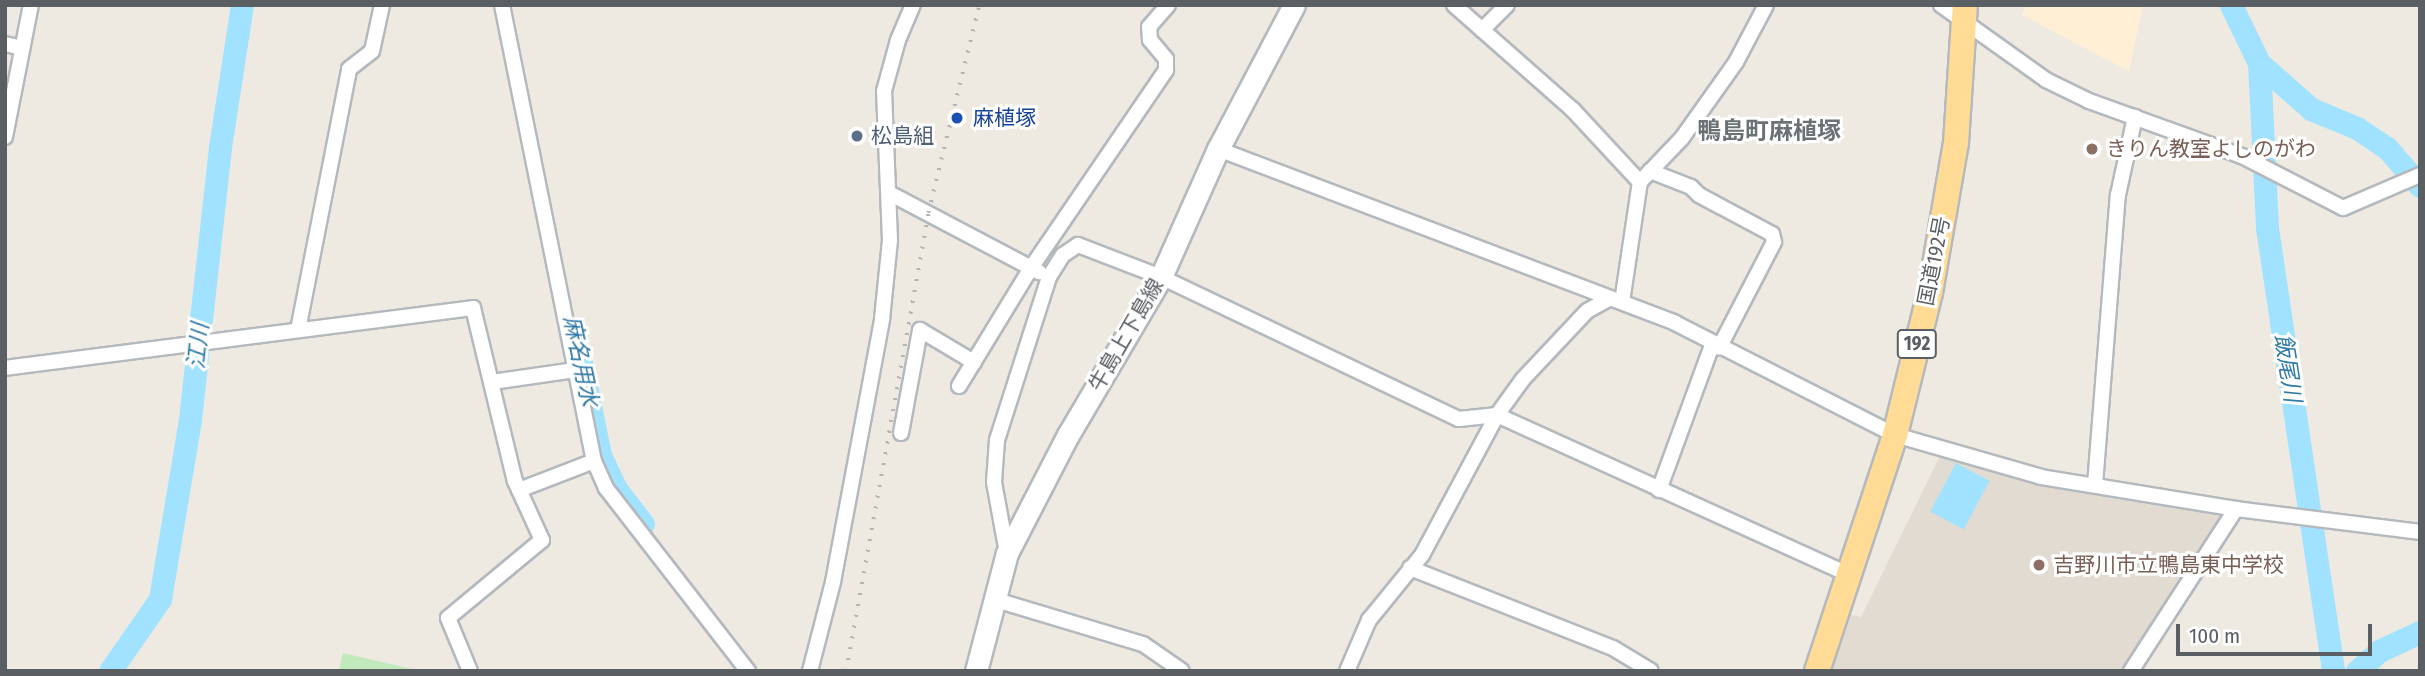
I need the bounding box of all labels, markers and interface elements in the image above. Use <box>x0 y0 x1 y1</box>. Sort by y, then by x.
place label: 麻植塚 <box>973 105 1036 131</box>
marker: 麻植塚 <box>947 108 967 128</box>
district label: 鴨島町麻植塚 <box>1697 118 1841 146</box>
place label: 松島組 <box>871 123 934 149</box>
marker: 松島組 <box>849 128 865 144</box>
place label: きりん教室よしのがわ <box>2106 136 2316 162</box>
marker: きりん教室よしのがわ <box>2084 141 2100 157</box>
street label: 国道192号 <box>1913 214 1955 308</box>
street label: 牛島上下島線 <box>1084 274 1168 396</box>
water label: 麻名用水 <box>558 313 604 409</box>
water label: 江川 <box>182 322 214 370</box>
road number: 192 <box>1896 328 1938 360</box>
water label: 飯尾川 <box>2269 332 2307 404</box>
place label: 吉野川市立鴨島東中学校 <box>2053 552 2284 578</box>
marker: 吉野川市立鴨島東中学校 <box>2031 557 2047 573</box>
scale bar <box>2180 610 2376 654</box>
text: 100 m <box>2189 623 2240 649</box>

